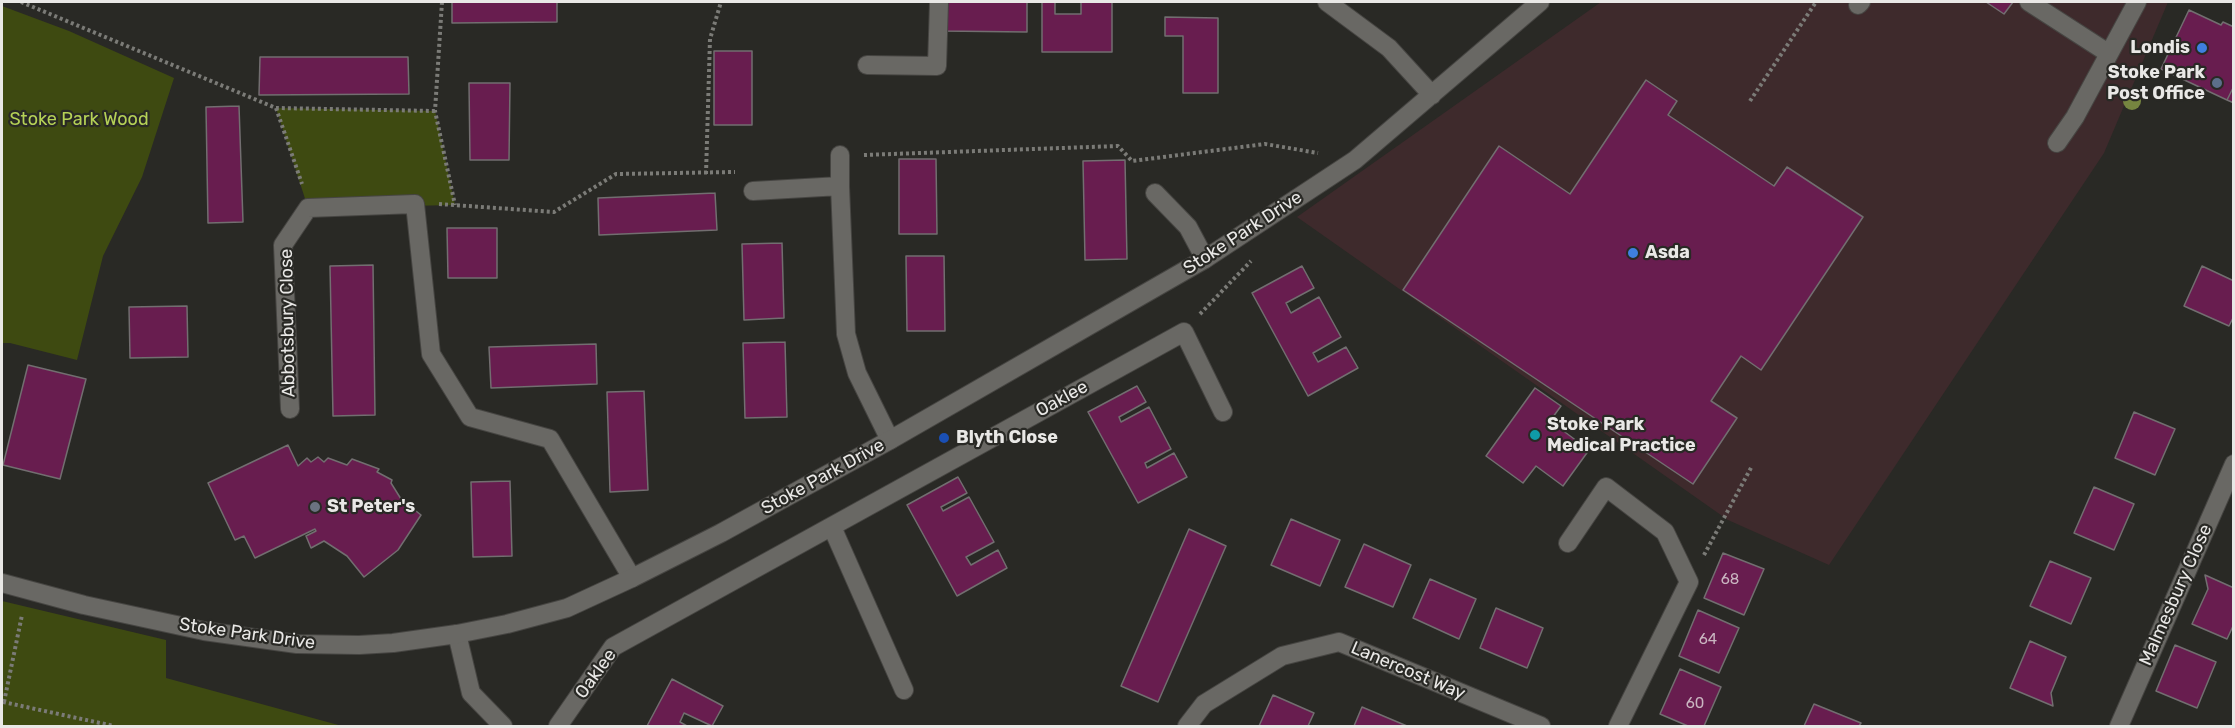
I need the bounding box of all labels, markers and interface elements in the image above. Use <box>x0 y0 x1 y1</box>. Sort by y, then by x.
place label: Londis <box>2130 37 2190 59</box>
marker: Londis <box>2195 41 2209 55</box>
place label: Stoke Park Post Office <box>2107 62 2205 104</box>
marker: Stoke Park Post Office <box>2210 76 2224 90</box>
park label: Stoke Park Wood <box>9 109 149 131</box>
street label: Stoke Park Drive <box>1180 187 1306 279</box>
place label: Asda <box>1645 242 1690 264</box>
marker: Asda <box>1626 246 1640 260</box>
street label: Abbotsbury Close <box>276 249 300 397</box>
street label: Oaklee <box>1032 376 1092 422</box>
place label: Stoke Park Medical Practice <box>1547 414 1696 456</box>
place label: Blyth Close <box>956 427 1058 449</box>
marker: Stoke Park Medical Practice <box>1528 428 1542 442</box>
marker: Blyth Close <box>937 431 951 445</box>
street label: Stoke Park Drive <box>758 434 888 520</box>
place label: St Peter's <box>327 496 415 518</box>
marker: St Peter's <box>308 500 322 514</box>
street label: Malmesbury Close <box>2135 521 2217 669</box>
house number: 68 <box>1721 571 1739 589</box>
street label: Stoke Park Drive <box>178 614 316 654</box>
house number: 64 <box>1699 631 1717 649</box>
street label: Lanercost Way <box>1347 637 1469 705</box>
street label: Oaklee <box>571 645 621 703</box>
house number: 60 <box>1686 695 1704 713</box>

